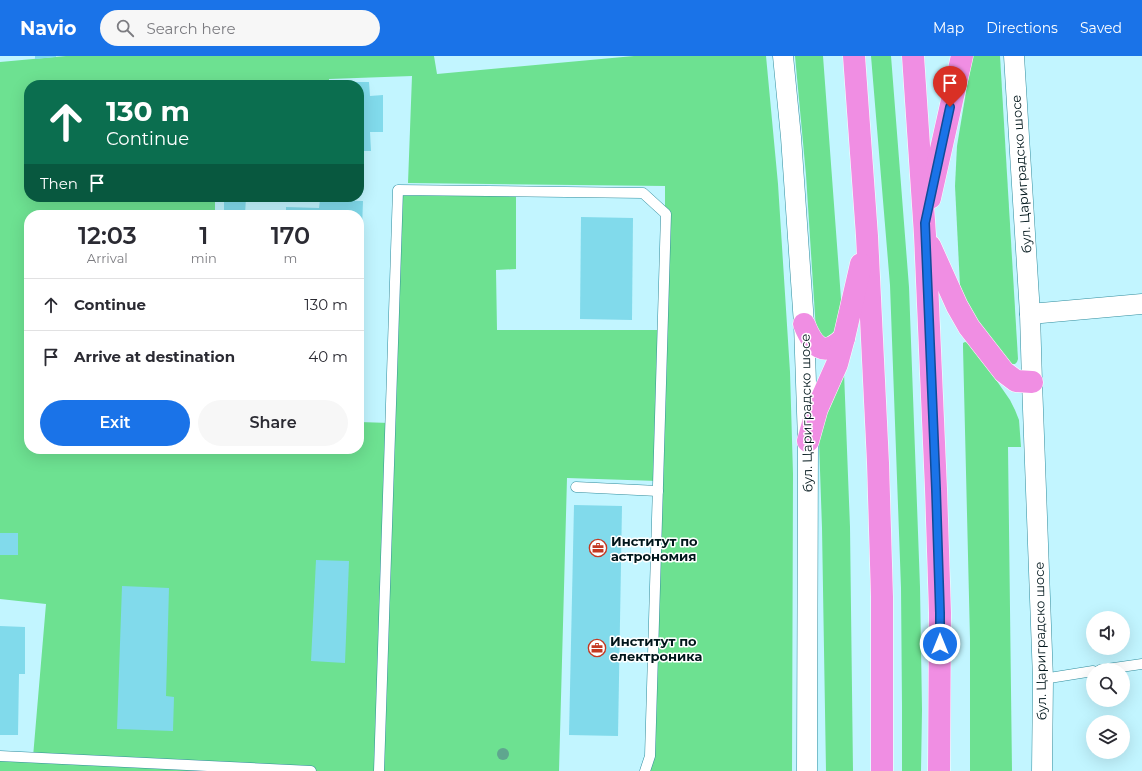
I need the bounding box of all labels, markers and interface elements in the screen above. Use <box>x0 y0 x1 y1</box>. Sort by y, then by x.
search box <box>100 10 380 46</box>
text: Navio <box>20 17 76 40</box>
icon: search <box>114 17 136 39</box>
text: Search here <box>146 19 236 38</box>
text: Map <box>933 19 964 37</box>
text: Directions <box>986 19 1058 37</box>
text: Saved <box>1080 19 1122 37</box>
pin <box>933 66 967 107</box>
icon: arrive <box>939 72 961 94</box>
text: 130 m <box>106 94 190 128</box>
street label: бул. Цариградско шосе <box>1007 94 1035 254</box>
icon: ahead <box>40 96 92 148</box>
text: Continue <box>106 128 189 150</box>
icon: arrive <box>86 172 108 194</box>
text: Then <box>40 174 78 193</box>
text: 12:03 <box>78 221 137 250</box>
text: 1 <box>199 221 208 250</box>
text: 170 <box>271 221 310 250</box>
text: Arrival <box>87 250 128 266</box>
text: min <box>191 250 217 266</box>
text: m <box>283 250 297 266</box>
icon: ahead <box>40 294 62 316</box>
text: Continue <box>74 295 146 314</box>
text: 130 m <box>304 295 348 314</box>
street label: бул. Цариградско шосе <box>797 333 815 493</box>
icon: arrive <box>40 346 62 368</box>
text: Arrive at destination <box>74 347 235 366</box>
text: 40 m <box>308 347 348 366</box>
button: Exit <box>40 400 190 446</box>
button: Share <box>198 400 348 446</box>
place label: Институт по астрономия <box>611 533 698 564</box>
office icon: Институт по астрономия <box>588 538 608 558</box>
street label: бул. Цариградско шосе <box>1031 561 1049 721</box>
map controls <box>1086 611 1130 759</box>
button: sound <box>1086 611 1130 655</box>
position arrow <box>919 623 961 665</box>
place label: Институт по електроника <box>610 633 703 664</box>
office icon: Институт по електроника <box>587 638 607 658</box>
button: search <box>1086 663 1130 707</box>
button: layers <box>1086 715 1130 759</box>

